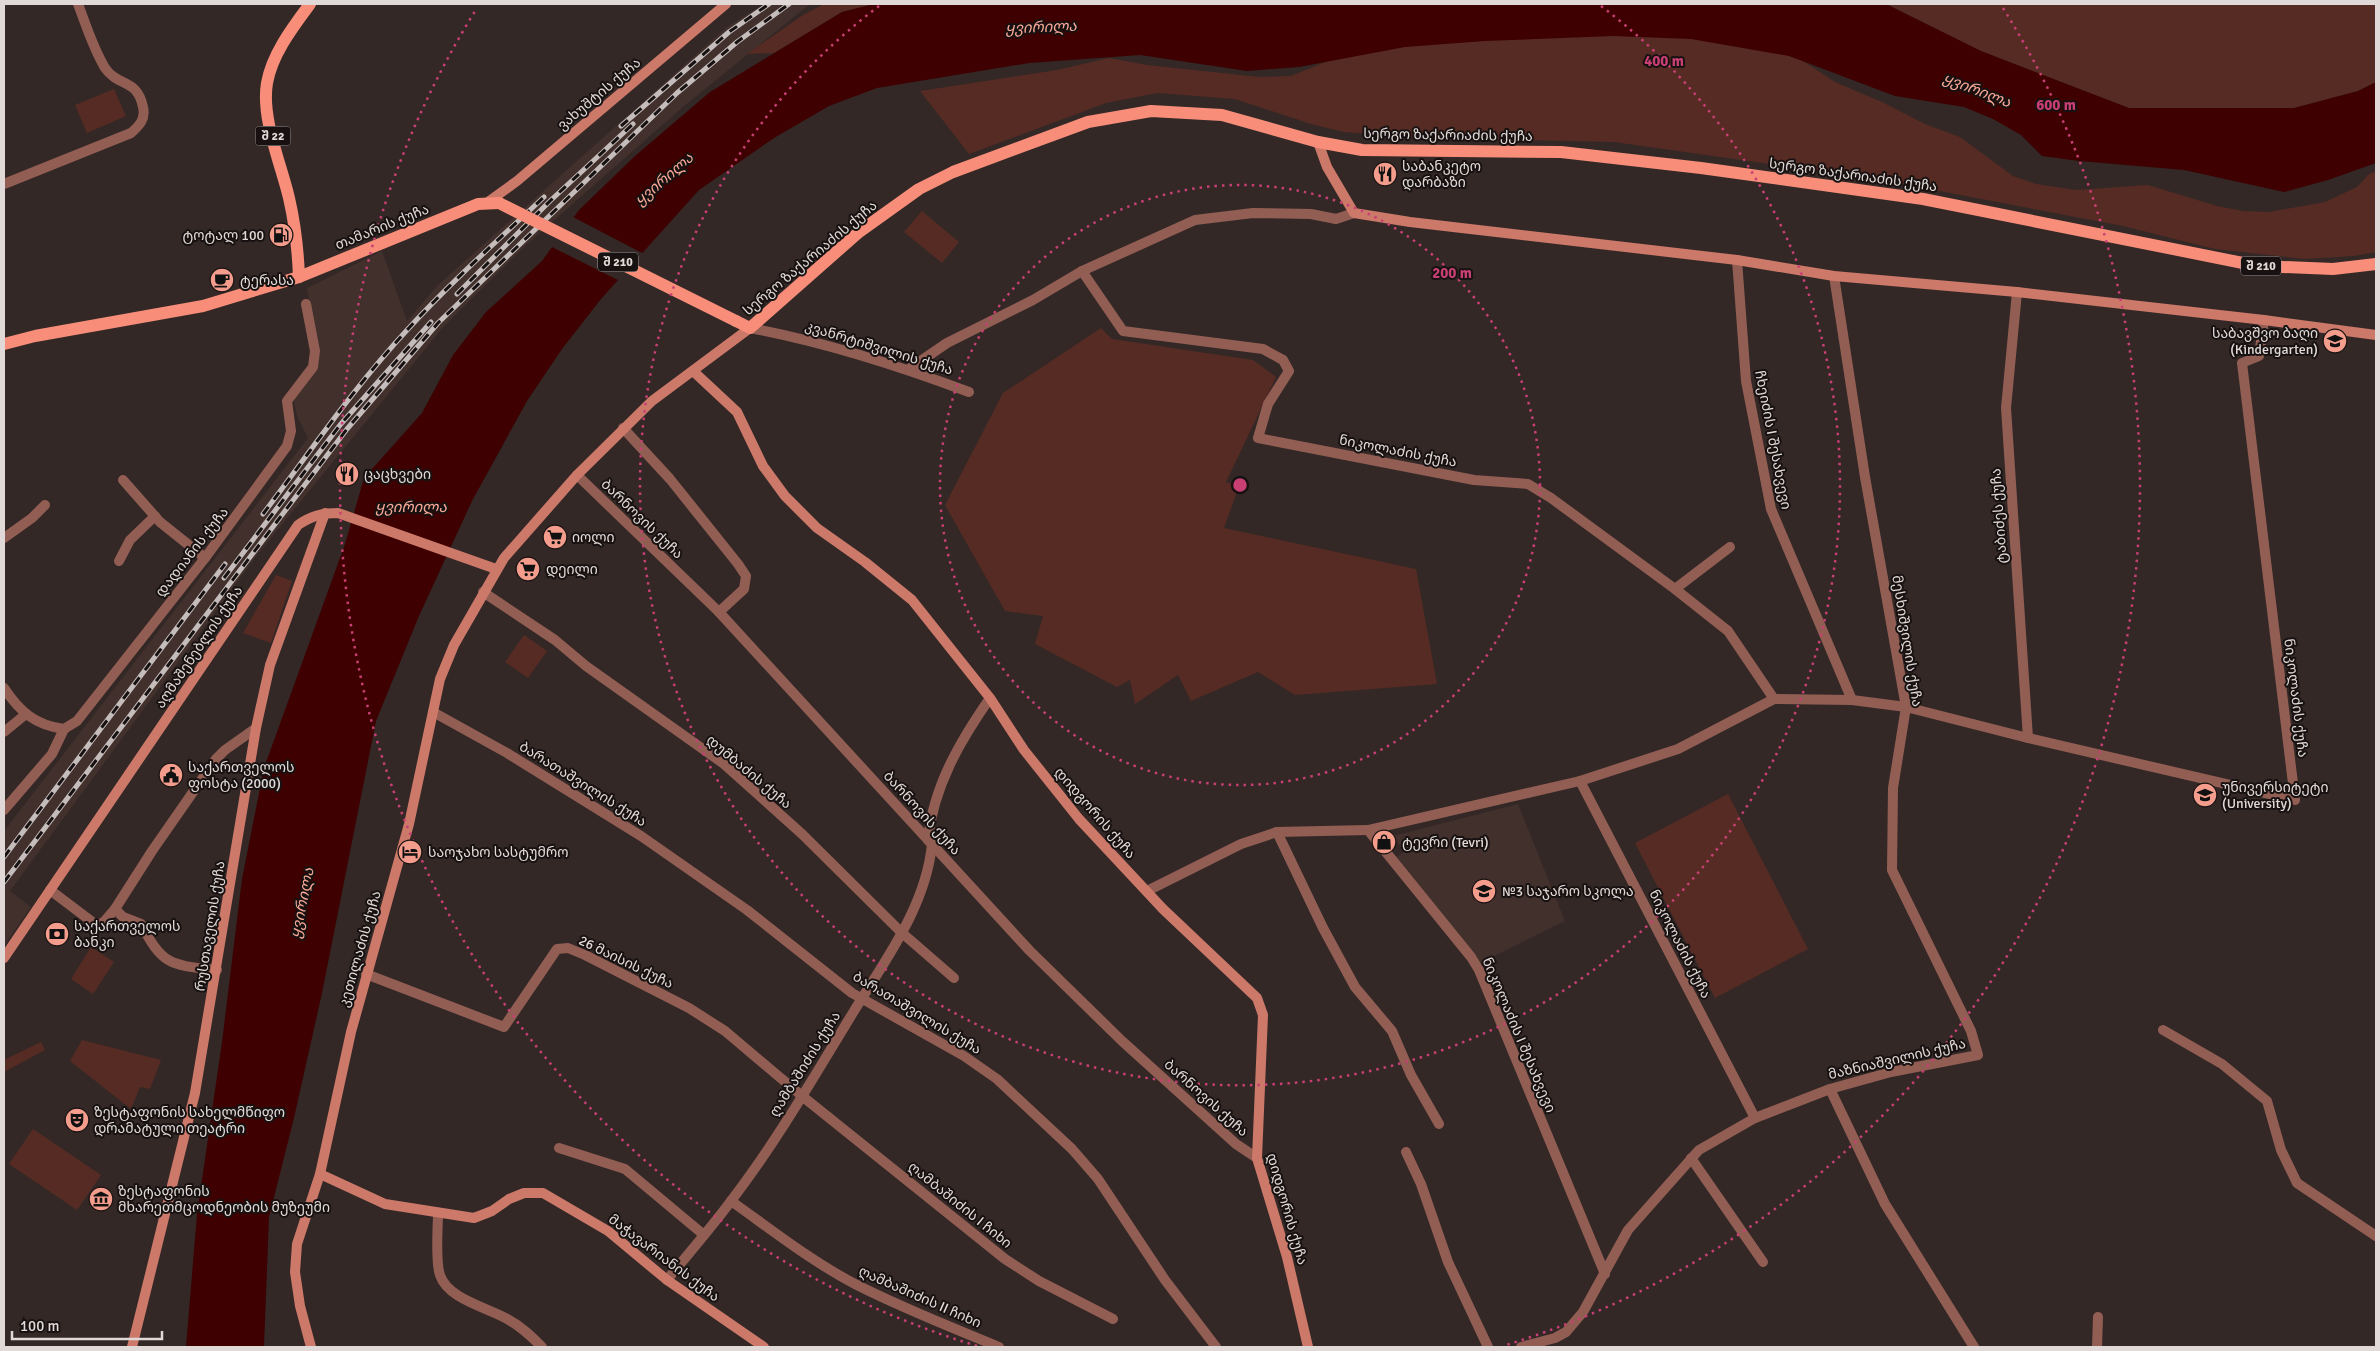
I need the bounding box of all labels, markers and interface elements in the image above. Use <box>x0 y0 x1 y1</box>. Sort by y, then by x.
water label: ყვირილა <box>1005 17 1078 37</box>
text: 400 m <box>1644 52 1684 70</box>
street label: ვახუშტის ქუჩა <box>554 54 644 134</box>
water label: ყვირილა <box>1940 69 2014 111</box>
text: 600 m <box>2036 96 2076 114</box>
street label: სერგო ზაქარიაძის ქუჩა <box>1363 125 1533 145</box>
road number: შ 22 <box>256 126 290 146</box>
water label: ყვირილა <box>631 148 697 209</box>
street label: სერგო ზაქარიაძის ქუჩა <box>1768 155 1938 195</box>
place label: საბანკეტო დარბაზი <box>1402 158 1481 191</box>
restaurant icon: საბანკეტო დარბაზი <box>1372 161 1398 187</box>
street label: სერგო ზაქარიაძის ქუჩა <box>740 197 880 319</box>
street label: თამარის ქუჩა <box>333 200 431 254</box>
fuel station icon: ტოტალ 100 <box>268 222 294 248</box>
place label: ტოტალ 100 <box>183 227 264 244</box>
road number: შ 210 <box>598 252 638 272</box>
road number: შ 210 <box>2241 256 2281 276</box>
text: 200 m <box>1432 264 1472 282</box>
cafe icon: ტერასა <box>209 267 235 293</box>
place label: ტერასა <box>240 272 294 289</box>
street label: კვანრტიშვილის ქუჩა <box>803 317 955 379</box>
place label: საბავშვო ბაღი (Kindergarten) <box>2212 325 2318 358</box>
school or university icon: საბავშვო ბაღი (Kindergarten) <box>2322 328 2348 354</box>
street label: ჩხეიძის I შესახვევი <box>1751 369 1795 511</box>
street label: ნიკოლაძის ქუჩა <box>1338 431 1458 471</box>
restaurant icon: ცაცხვები <box>334 461 360 487</box>
place label: ცაცხვები <box>364 466 431 483</box>
street label: ტაბიძეს ქუჩა <box>1987 468 2011 564</box>
street label: ბარნოვის ქუჩა <box>598 476 686 562</box>
centre of rings <box>1231 476 1249 494</box>
water label: ყვირილა <box>375 498 447 516</box>
street label: დადიანის ქუჩა <box>152 504 232 600</box>
supermarket icon: იოლი <box>542 524 568 550</box>
place label: იოლი <box>572 529 615 546</box>
supermarket icon: დეილი <box>515 556 541 582</box>
place label: დეილი <box>546 561 598 578</box>
street label: მესხიშვილის ქუჩა <box>1888 574 1926 708</box>
street label: აღმაშენებლის ქუჩა <box>152 583 246 711</box>
street label: ნიკოლაძის ქუჩა <box>2280 638 2312 758</box>
street label: დუმბაძის ქუჩა <box>703 731 795 813</box>
street label: ბარათაშვილის ქუჩა <box>516 738 650 830</box>
place label: საქართველოს ფოსტა (2000) <box>188 759 295 792</box>
public building icon: საქართველოს ფოსტა (2000) <box>158 762 184 788</box>
street label: დიდგორის ქუჩა <box>1051 764 1139 862</box>
street label: ბარნოვის ქუჩა <box>880 767 964 859</box>
place label: უნივერსიტეტი (University) <box>2222 779 2329 812</box>
school or university icon: უნივერსიტეტი (University) <box>2192 782 2218 808</box>
shop icon: ტევრი (Tevri) <box>1371 829 1397 855</box>
place label: ტევრი (Tevri) <box>1402 834 1489 851</box>
hotel icon: საოჯახო სასტუმრო <box>397 839 423 865</box>
place label: საოჯახო სასტუმრო <box>428 844 569 861</box>
street label: რუსთაველის ქუჩა <box>191 860 229 992</box>
water label: ყვირილა <box>286 866 318 940</box>
school or university icon: №3 საჯარო სკოლა <box>1471 878 1497 904</box>
place label: №3 საჯარო სკოლა <box>1502 883 1634 900</box>
street label: ნიკოლაძის ქუჩა <box>1645 887 1715 1001</box>
street label: კეთილაძის ქუჩა <box>335 889 385 1009</box>
place label: საქართველოს ბანკი <box>74 918 181 951</box>
bank icon: საქართველოს ბანკი <box>44 921 70 947</box>
street label: 26 მაისის ქუჩა <box>576 932 676 992</box>
street label: ნიკოლაძის I შესახვევი <box>1479 955 1559 1115</box>
street label: ბარათაშვილის ქუჩა <box>850 968 984 1058</box>
street label: ღამბაშიძის ქუჩა <box>766 1008 844 1120</box>
street label: მაზნიაშვილის ქუჩა <box>1827 1035 1967 1083</box>
street label: ბარნოვის ქუჩა <box>1160 1056 1252 1140</box>
place label: ზესტაფონის სახელმწიფო დრამატული თეატრი <box>94 1104 285 1137</box>
theatre icon: ზესტაფონის სახელმწიფო დრამატული თეატრი <box>64 1107 90 1133</box>
street label: დიდგორის ქუჩა <box>1263 1151 1311 1267</box>
street label: ღამბაშიძის I ჩიხი <box>905 1158 1015 1252</box>
place label: ზესტაფონის მხარეთმცოდნეობის მუზეუმი <box>118 1183 330 1216</box>
museum icon: ზესტაფონის მხარეთმცოდნეობის მუზეუმი <box>88 1186 114 1212</box>
street label: მაჭავარიანის ქუჩა <box>605 1211 723 1305</box>
street label: ღამბაშიძის II ჩიხი <box>856 1262 984 1332</box>
scale bar <box>12 1308 162 1340</box>
text: 100 m <box>20 1317 60 1335</box>

